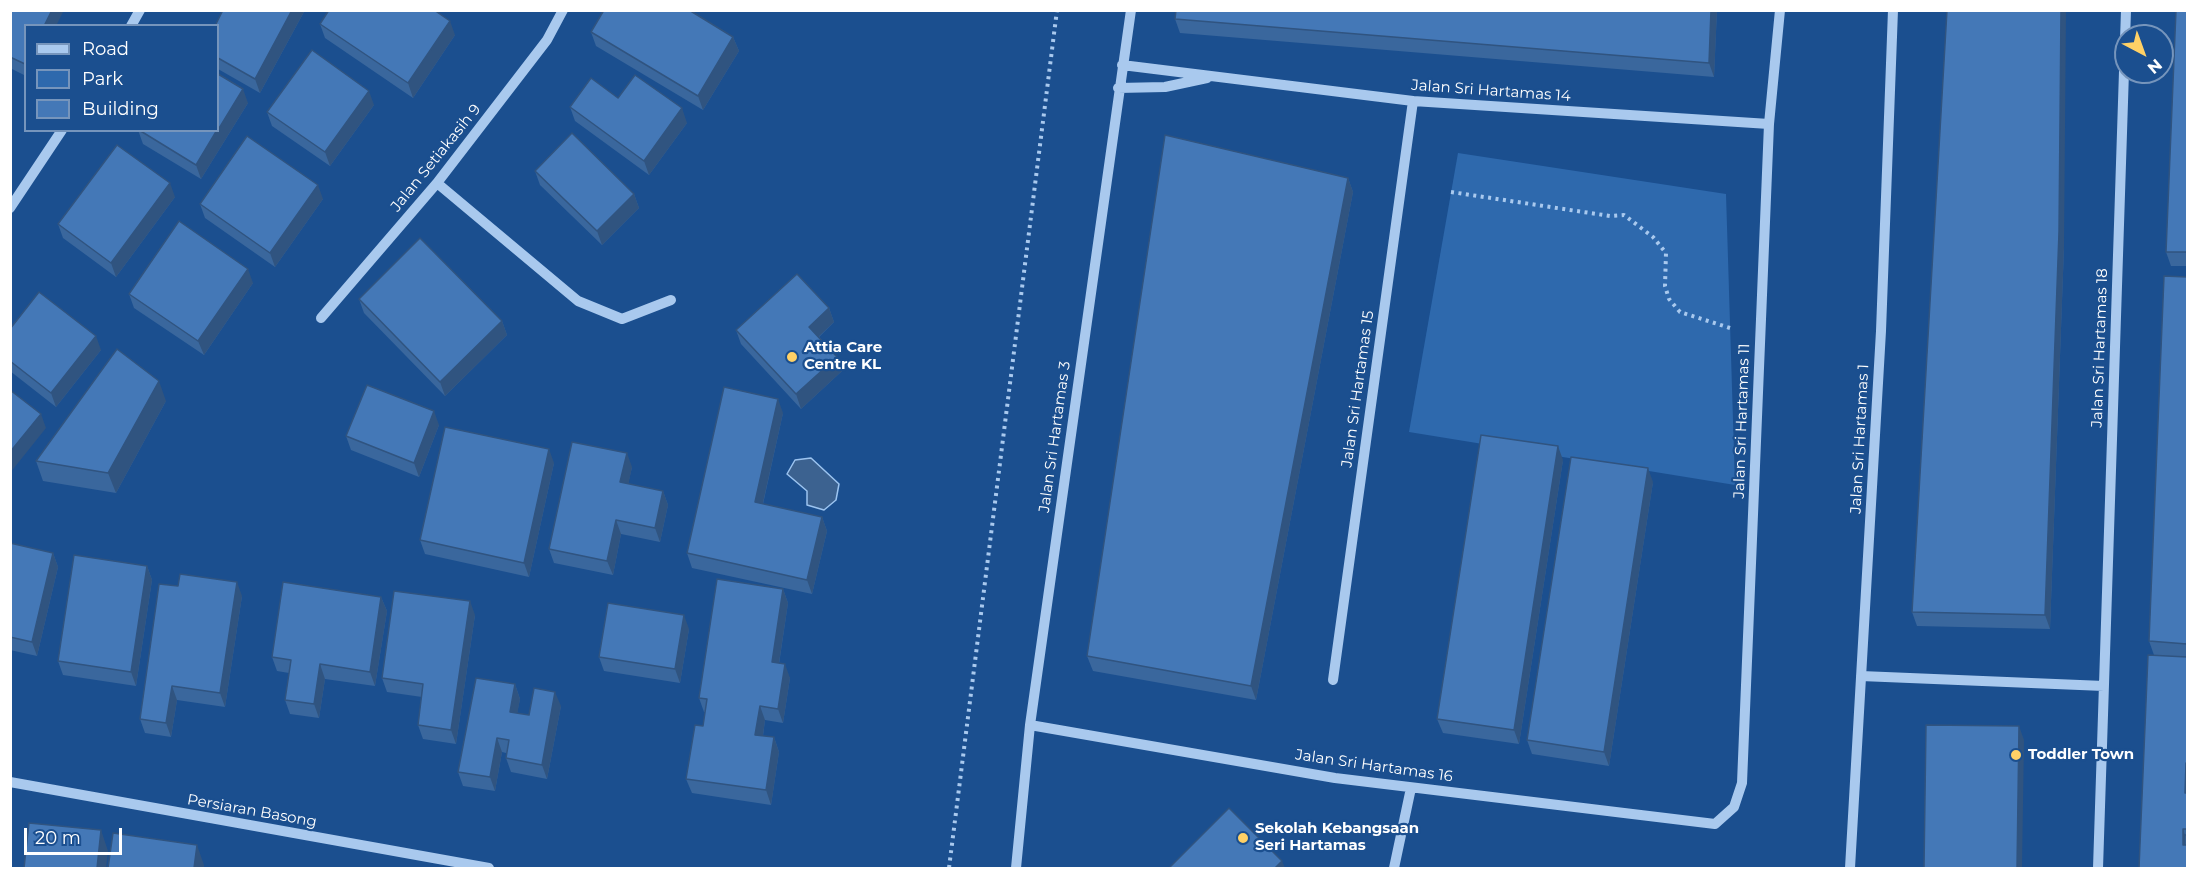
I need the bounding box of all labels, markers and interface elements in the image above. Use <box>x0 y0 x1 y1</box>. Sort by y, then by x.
legend <box>24 24 219 132</box>
north arrow <box>2114 24 2174 84</box>
text: Road <box>82 38 129 60</box>
text: N <box>2144 55 2166 78</box>
text: Park <box>82 68 123 90</box>
street label: Jalan Sri Hartamas 14 <box>1411 76 1571 106</box>
text: Building <box>82 98 159 120</box>
street label: Jalan Setiakasih 9 <box>387 101 485 215</box>
street label: Jalan Sri Hartamas 18 <box>2088 268 2112 428</box>
street label: Jalan Sri Hartamas 15 <box>1338 309 1378 469</box>
place label: Attia Care Centre KL <box>804 339 882 374</box>
street label: Jalan Sri Hartamas 11 <box>1730 343 1754 499</box>
marker: Attia Care Centre KL <box>785 350 799 364</box>
street label: Jalan Sri Hartamas 3 <box>1035 360 1075 514</box>
street label: Jalan Sri Hartamas 1 <box>1847 364 1873 514</box>
street label: Jalan Sri Hartamas 16 <box>1294 746 1454 786</box>
place label: Toddler Town <box>2028 746 2134 764</box>
marker: Toddler Town <box>2009 748 2023 762</box>
street label: Persiaran Basong <box>186 791 318 831</box>
scale bar <box>27 816 124 854</box>
place label: Sekolah Kebangsaan Seri Hartamas <box>1255 820 1419 855</box>
text: 20 m <box>35 827 81 849</box>
marker: Sekolah Kebangsaan Seri Hartamas <box>1236 831 1250 845</box>

